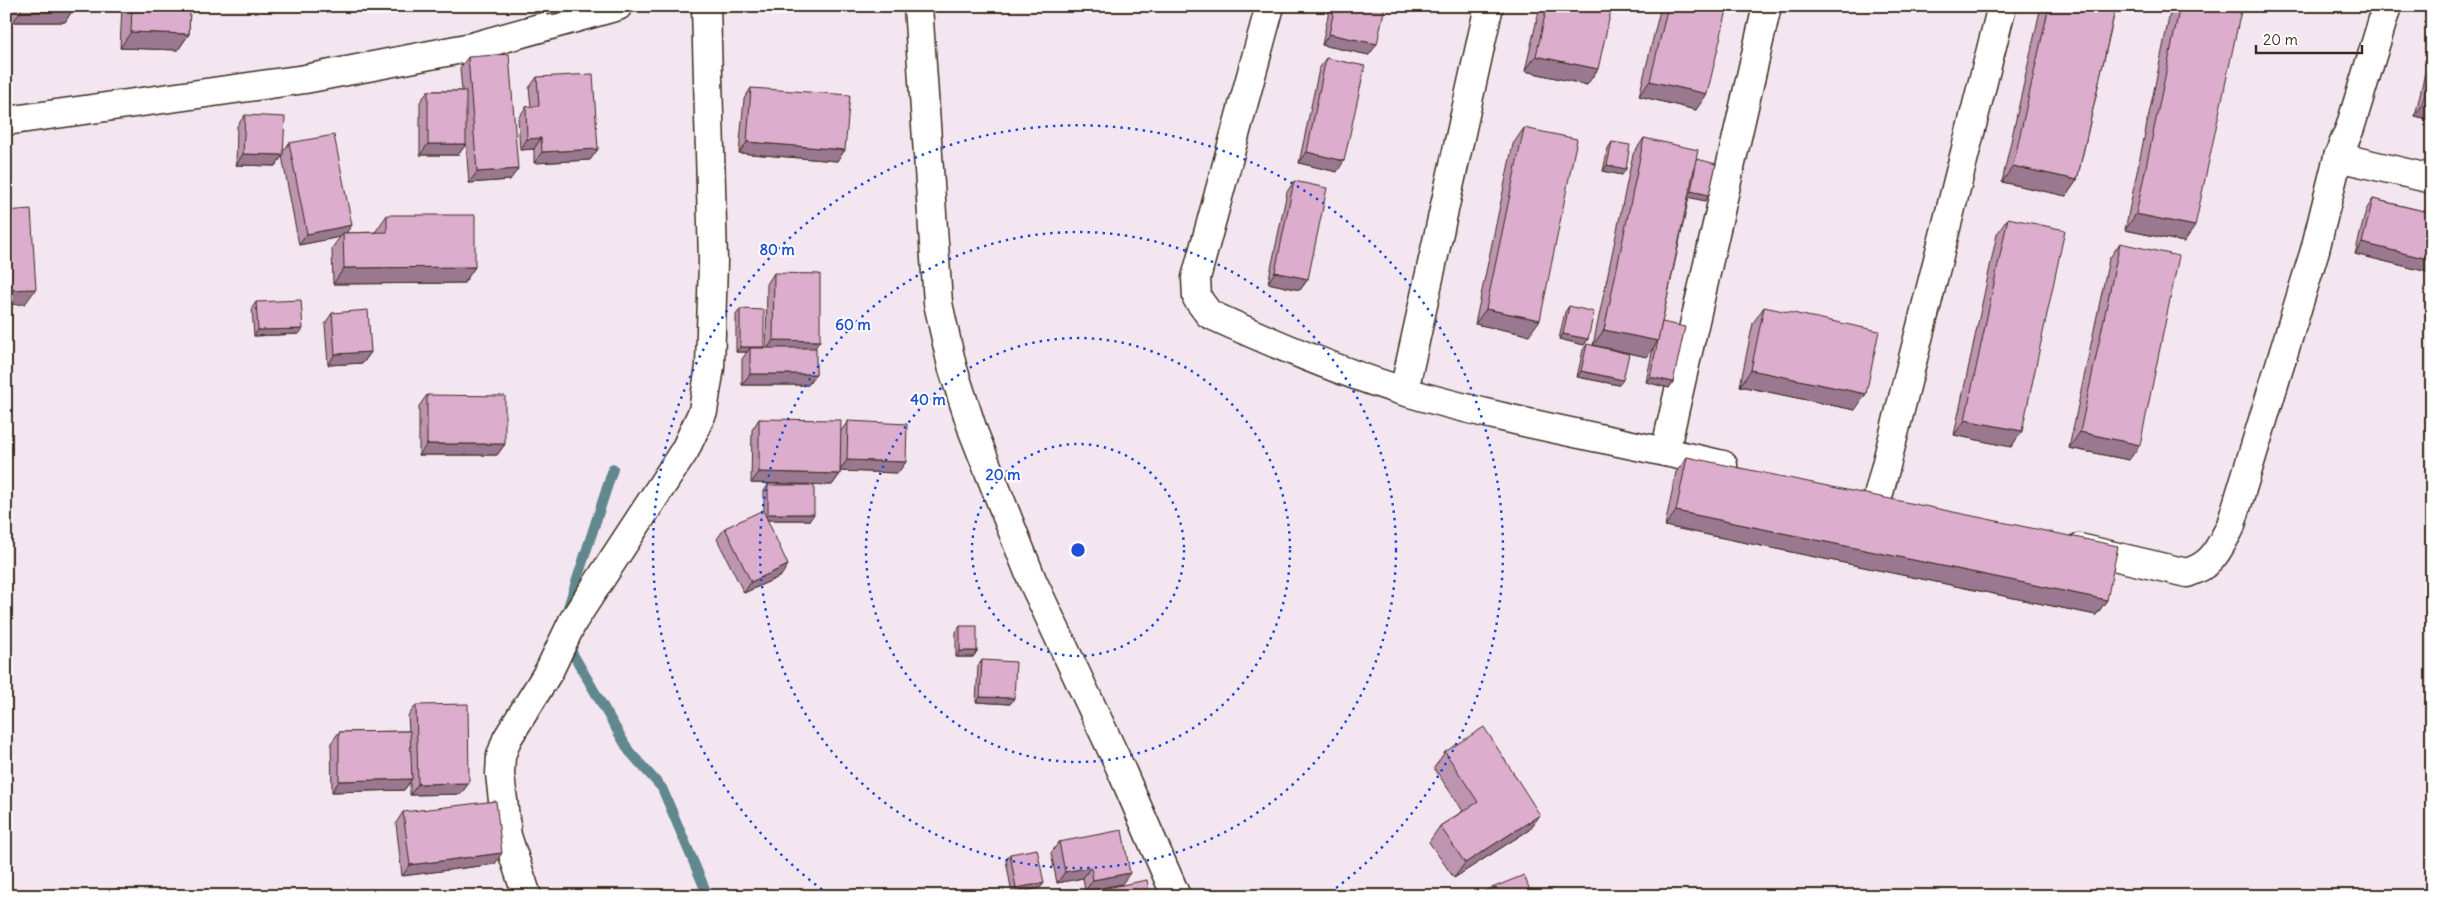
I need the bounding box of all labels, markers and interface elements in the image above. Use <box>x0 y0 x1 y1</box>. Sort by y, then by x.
scale bar <box>2256 22 2362 54</box>
text: 20 m <box>2263 30 2298 49</box>
text: 80 m <box>759 240 795 259</box>
text: 60 m <box>835 315 871 334</box>
text: 40 m <box>910 390 946 409</box>
text: 20 m <box>986 465 1020 484</box>
centre of rings <box>1069 541 1087 559</box>

